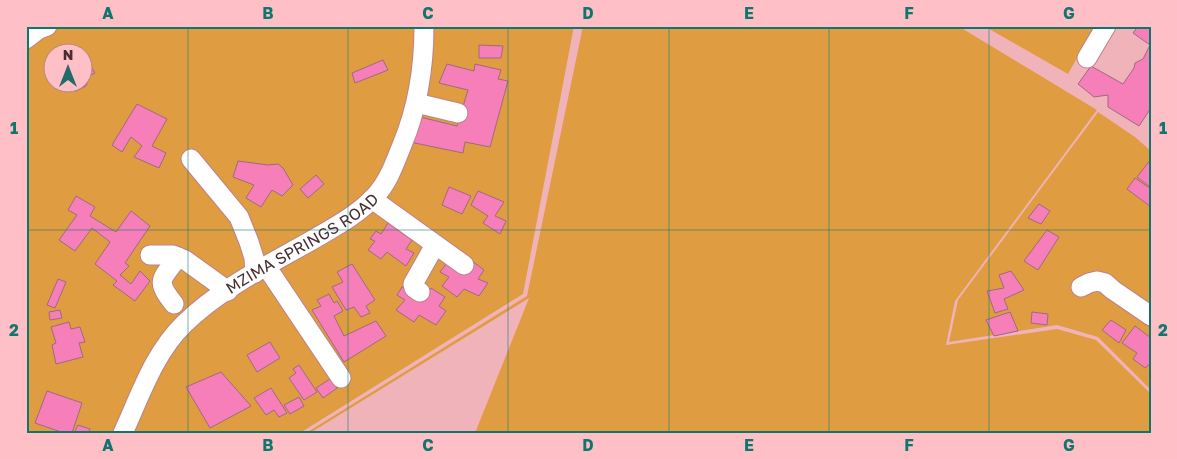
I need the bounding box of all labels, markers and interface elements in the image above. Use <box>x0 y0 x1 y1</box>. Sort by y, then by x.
text: A <box>102 3 114 23</box>
text: B <box>262 3 274 23</box>
text: C <box>422 3 434 23</box>
text: D <box>582 3 594 23</box>
text: E <box>744 3 754 23</box>
text: F <box>904 3 914 23</box>
text: G <box>1063 3 1075 23</box>
north arrow <box>42 42 92 92</box>
text: N <box>63 46 73 63</box>
text: 1 <box>10 118 18 138</box>
text: 1 <box>1159 118 1167 138</box>
street label: MZIMA SPRINGS ROAD <box>222 189 382 298</box>
text: 2 <box>9 320 19 340</box>
text: 2 <box>1158 320 1168 340</box>
text: A <box>102 435 114 455</box>
text: B <box>262 435 274 455</box>
text: C <box>422 435 434 455</box>
text: D <box>582 435 594 455</box>
text: E <box>744 435 754 455</box>
text: F <box>904 435 914 455</box>
text: G <box>1063 435 1075 455</box>

